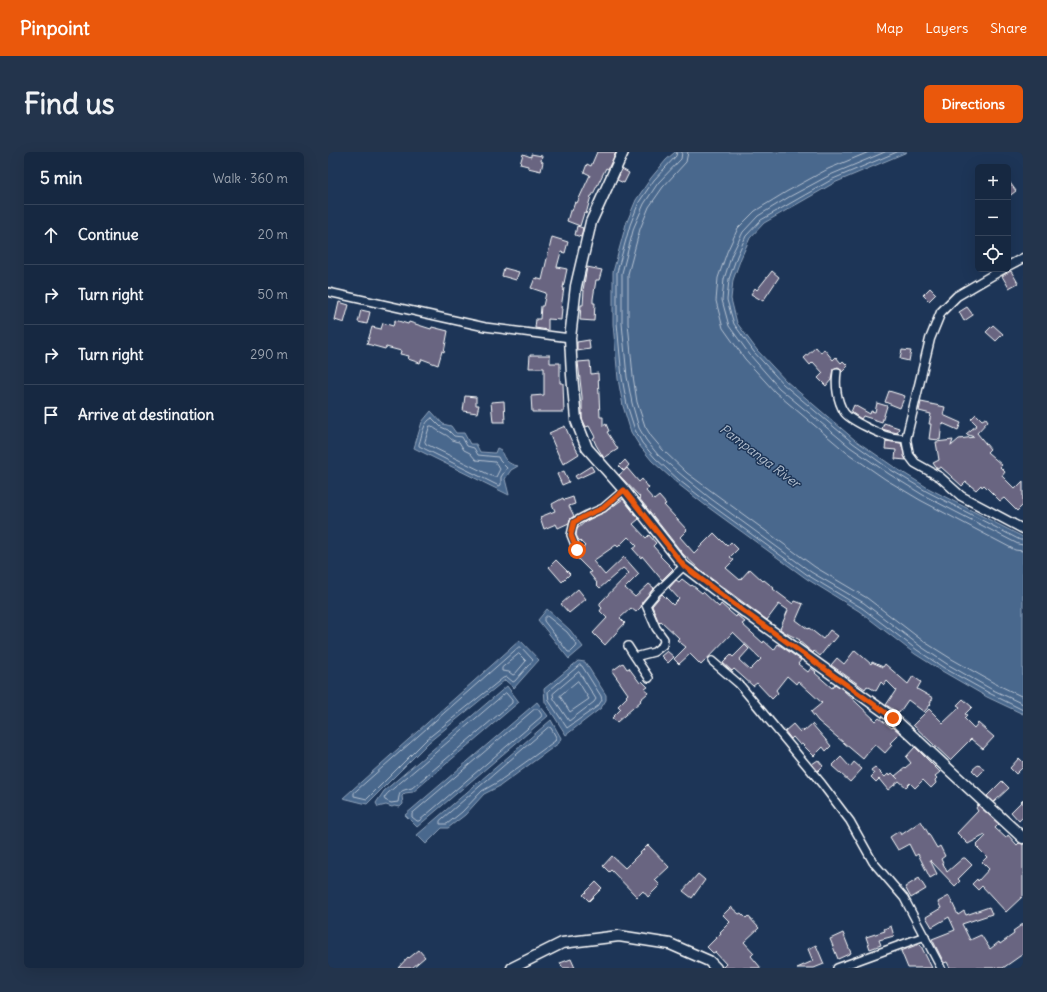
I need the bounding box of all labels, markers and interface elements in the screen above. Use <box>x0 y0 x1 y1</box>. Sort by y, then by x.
text: Pinpoint <box>20 16 90 40</box>
text: Map <box>876 19 903 37</box>
text: Layers <box>925 19 968 37</box>
text: Share <box>990 19 1027 37</box>
button: Directions <box>924 85 1023 123</box>
text: Find us <box>24 86 115 122</box>
map controls <box>975 164 1011 272</box>
button: + <box>975 164 1011 200</box>
text: 5 min <box>40 167 82 189</box>
text: Walk · 360 m <box>213 170 288 187</box>
button: − <box>975 200 1011 236</box>
icon: ahead <box>40 224 62 246</box>
text: Continue <box>78 225 139 244</box>
text: 20 m <box>258 226 288 243</box>
button: locate <box>975 236 1011 272</box>
icon: right <box>40 284 62 306</box>
text: Turn right <box>78 285 143 304</box>
text: 50 m <box>257 286 288 303</box>
icon: right <box>40 344 62 366</box>
text: Turn right <box>78 345 143 364</box>
text: 290 m <box>250 346 288 363</box>
icon: arrive <box>40 404 62 426</box>
text: Arrive at destination <box>78 405 214 424</box>
water label: Pampanga River <box>716 420 805 493</box>
route start <box>568 541 586 559</box>
route end <box>884 709 902 727</box>

